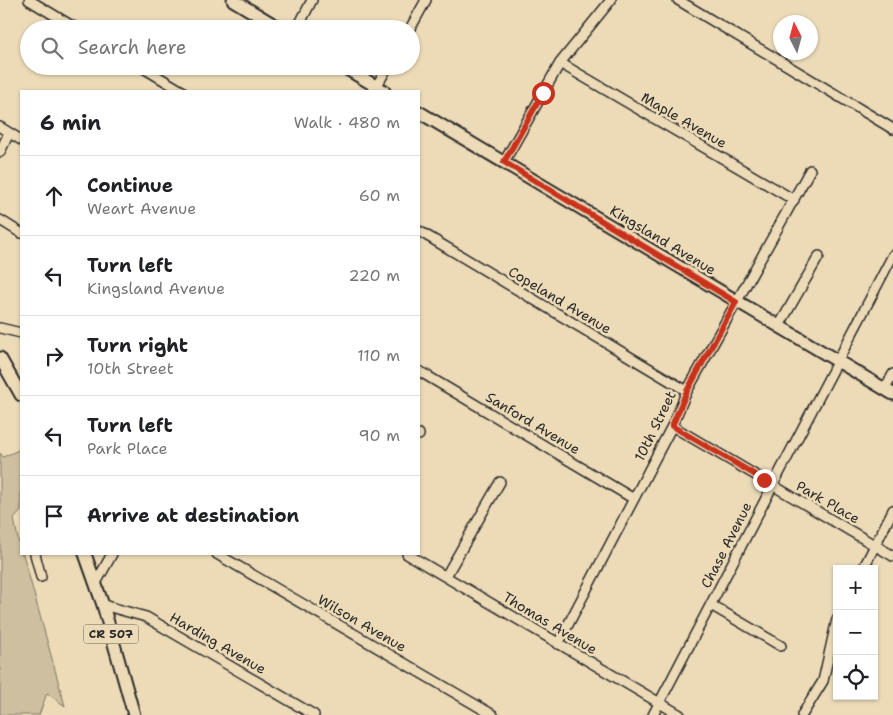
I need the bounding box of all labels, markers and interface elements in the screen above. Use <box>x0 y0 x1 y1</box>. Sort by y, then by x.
north arrow <box>773 15 818 60</box>
search box <box>20 20 420 75</box>
icon: search <box>38 34 66 62</box>
text: Search here <box>78 35 187 60</box>
route start <box>532 82 555 105</box>
street label: Maple Avenue <box>638 88 730 152</box>
text: 6 min <box>40 109 101 137</box>
text: Walk · 480 m <box>294 112 400 133</box>
text: Continue <box>87 173 173 198</box>
icon: ahead <box>40 182 68 210</box>
text: 60 m <box>359 185 400 206</box>
text: Weart Avenue <box>87 198 196 219</box>
street label: Kingsland Avenue <box>607 201 719 279</box>
text: Turn left <box>87 253 173 278</box>
icon: left <box>40 262 68 290</box>
street label: Copeland Avenue <box>505 262 615 338</box>
text: 220 m <box>348 265 400 286</box>
text: Kingsland Avenue <box>87 278 225 299</box>
text: Turn right <box>87 333 188 358</box>
icon: right <box>40 342 68 370</box>
text: 110 m <box>357 345 400 366</box>
text: 10th Street <box>87 358 174 379</box>
street label: Sanford Avenue <box>483 388 583 458</box>
street label: 10th Street <box>630 388 680 464</box>
text: Turn left <box>87 413 173 438</box>
icon: left <box>40 422 68 450</box>
text: 90 m <box>359 425 400 446</box>
text: Park Place <box>87 438 168 459</box>
route end <box>753 469 776 492</box>
street label: Park Place <box>793 477 863 527</box>
street label: Chase Avenue <box>697 499 755 591</box>
icon: arrive <box>40 502 68 530</box>
text: Arrive at destination <box>87 503 299 528</box>
map controls <box>833 565 878 700</box>
button: + <box>833 565 878 610</box>
street label: Thomas Avenue <box>500 588 600 658</box>
street label: Wilson Avenue <box>314 590 410 656</box>
street label: Harding Avenue <box>167 608 269 678</box>
button: − <box>833 610 878 655</box>
road number: CR 507 <box>84 624 138 644</box>
button: locate <box>833 655 878 700</box>

